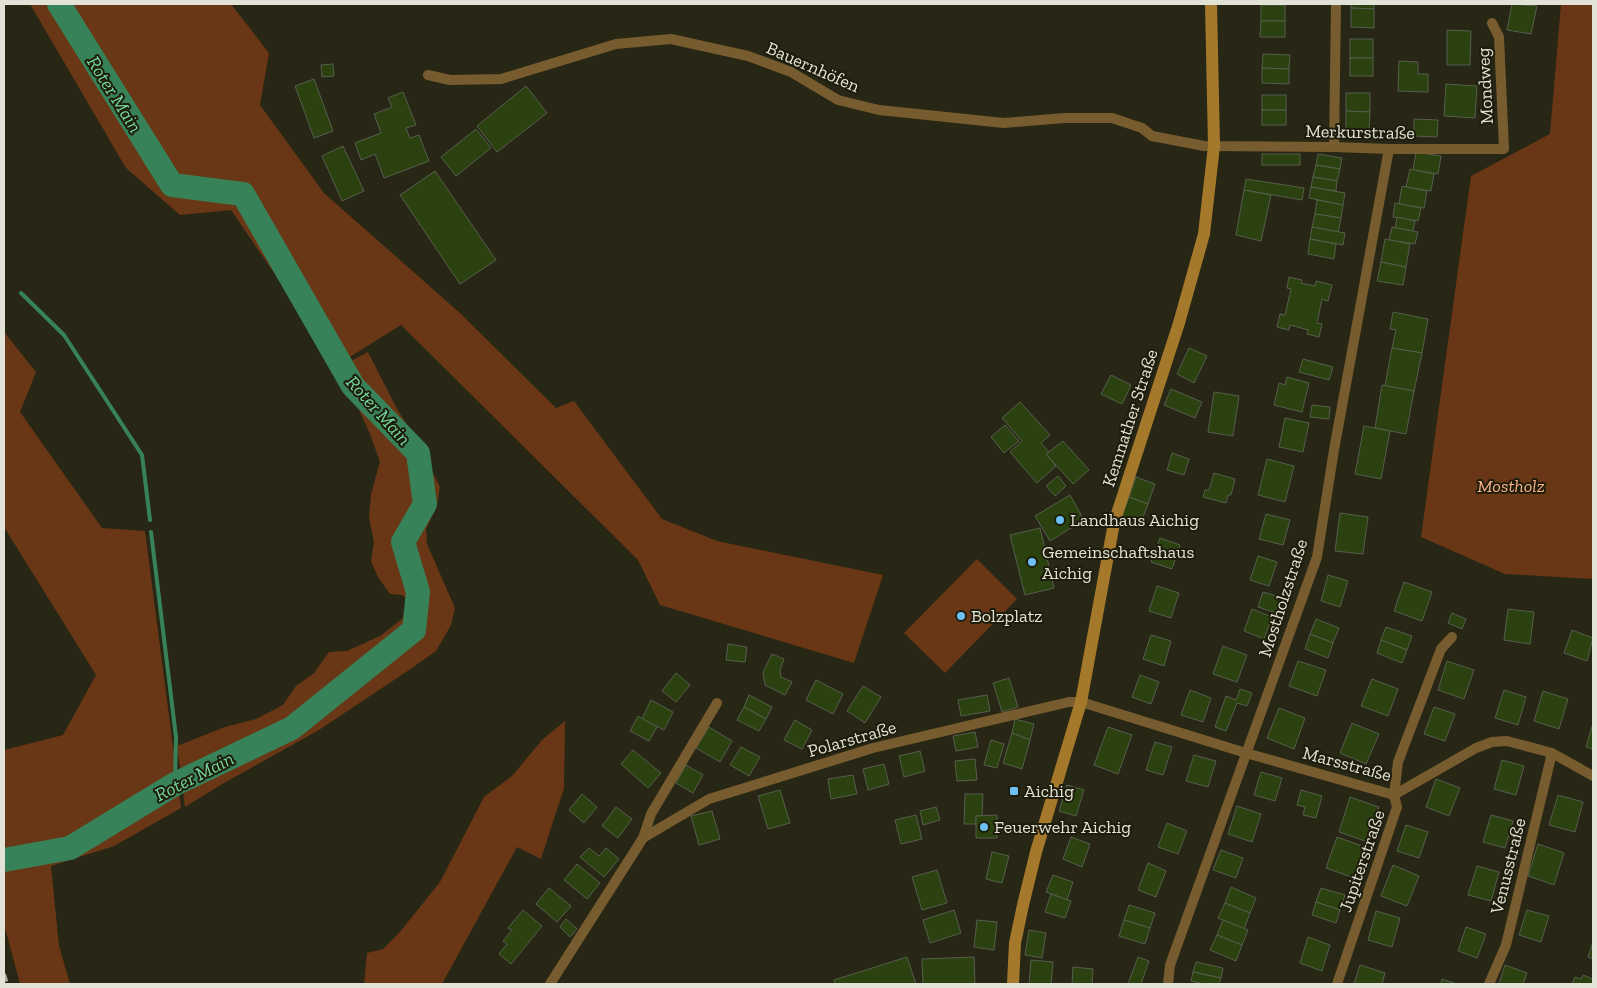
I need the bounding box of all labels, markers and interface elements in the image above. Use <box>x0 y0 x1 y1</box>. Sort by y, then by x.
street label: Bauernhöfen <box>763 37 864 98</box>
street label: Mondweg <box>1472 47 1498 125</box>
water label: Roter Main <box>82 52 147 137</box>
street label: Merkurstraße <box>1305 120 1415 144</box>
street label: Kemnather Straße <box>1097 346 1163 490</box>
water label: Roter Main <box>341 371 416 450</box>
park label: Mostholz <box>1477 475 1545 497</box>
place label: Landhaus Aichig <box>1070 509 1199 531</box>
marker: Landhaus Aichig <box>1054 514 1066 526</box>
street label: Mostholzstraße <box>1254 536 1312 660</box>
place label: Gemeinschaftshaus Aichig <box>1042 541 1194 584</box>
marker: Gemeinschaftshaus Aichig <box>1026 556 1038 568</box>
place label: Bolzplatz <box>971 605 1043 627</box>
marker: Bolzplatz <box>955 610 967 622</box>
street label: Polarstraße <box>805 716 899 762</box>
street label: Marsstraße <box>1300 742 1394 786</box>
water label: Roter Main <box>151 747 238 806</box>
place label: Aichig <box>1024 780 1074 802</box>
marker: Aichig <box>1008 785 1020 797</box>
street label: Jupiterstraße <box>1334 807 1390 915</box>
place label: Feuerwehr Aichig <box>994 816 1131 838</box>
street label: Venusstraße <box>1485 816 1531 917</box>
marker: Feuerwehr Aichig <box>978 821 990 833</box>

